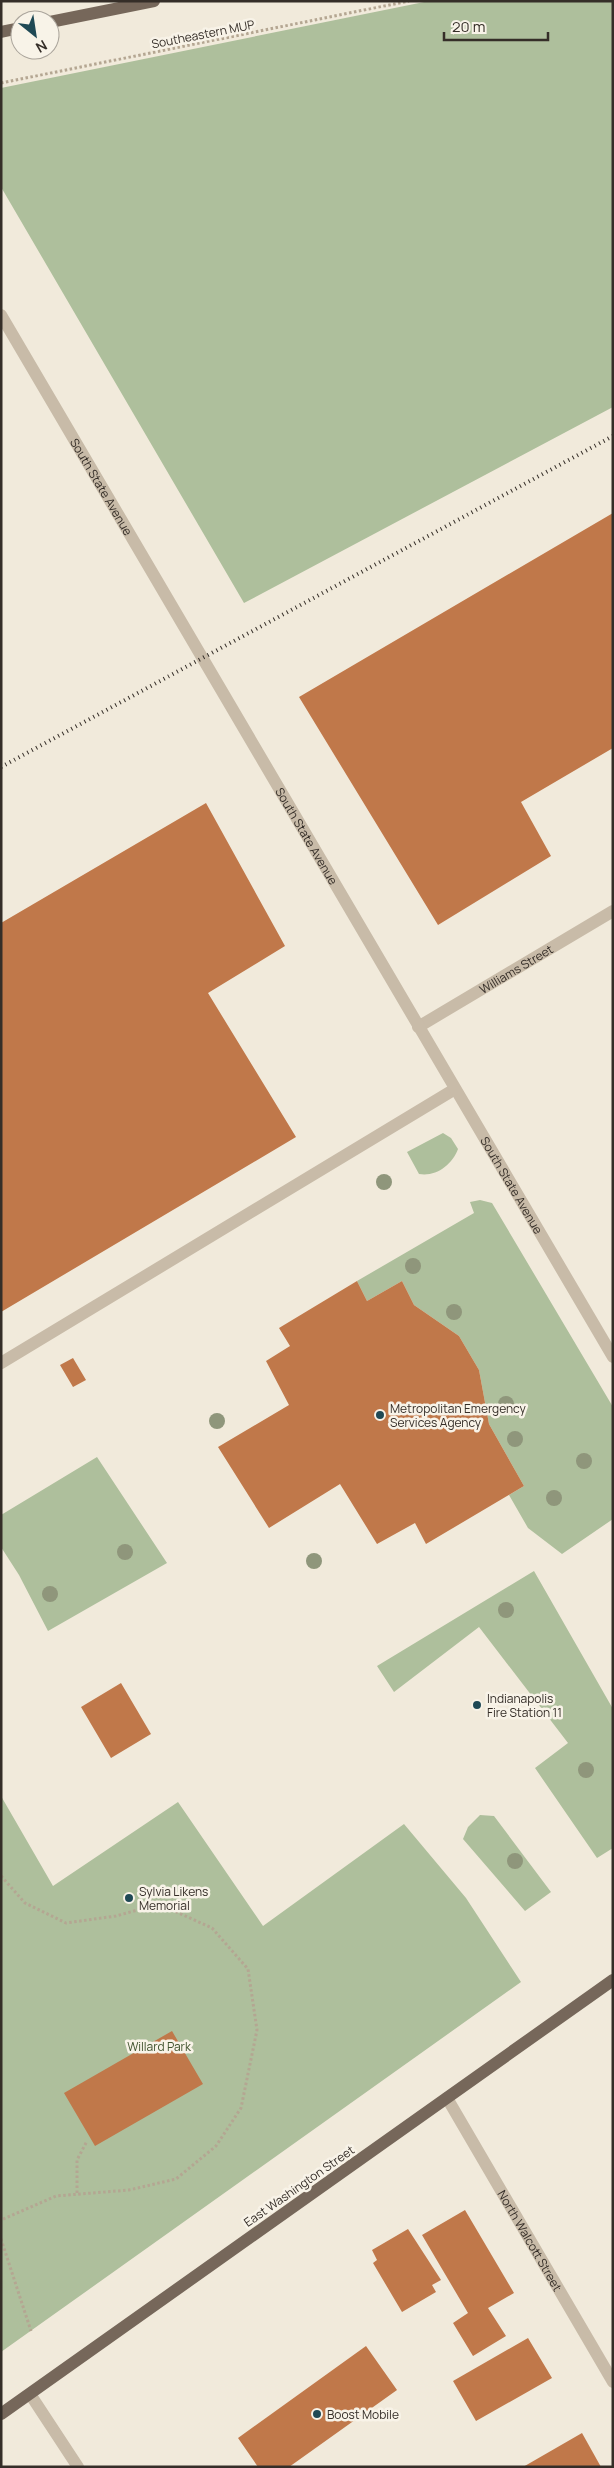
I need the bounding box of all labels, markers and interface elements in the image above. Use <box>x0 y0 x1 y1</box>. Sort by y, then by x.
north arrow <box>10 10 60 60</box>
scale bar <box>444 10 548 42</box>
street label: Southeastern MUP <box>150 16 256 52</box>
text: 20 m <box>452 16 485 37</box>
text: N <box>33 36 51 57</box>
street label: South State Avenue <box>67 435 137 538</box>
street label: South State Avenue <box>272 784 342 888</box>
street label: Williams Street <box>476 940 556 997</box>
street label: South State Avenue <box>477 1133 547 1237</box>
place label: Metropolitan Emergency Services Agency <box>390 1400 527 1431</box>
marker: Metropolitan Emergency Services Agency <box>374 1409 386 1421</box>
place label: Indianapolis Fire Station 11 <box>487 1690 562 1721</box>
marker: Indianapolis Fire Station 11 <box>471 1699 483 1711</box>
place label: Sylvia Likens Memorial <box>139 1883 208 1914</box>
marker: Sylvia Likens Memorial <box>123 1892 135 1904</box>
park label: Willard Park <box>127 2038 192 2055</box>
street label: East Washington Street <box>240 2141 358 2231</box>
street label: North Walcott Street <box>494 2187 567 2294</box>
place label: Boost Mobile <box>327 2406 399 2423</box>
marker: Boost Mobile <box>311 2408 323 2420</box>

